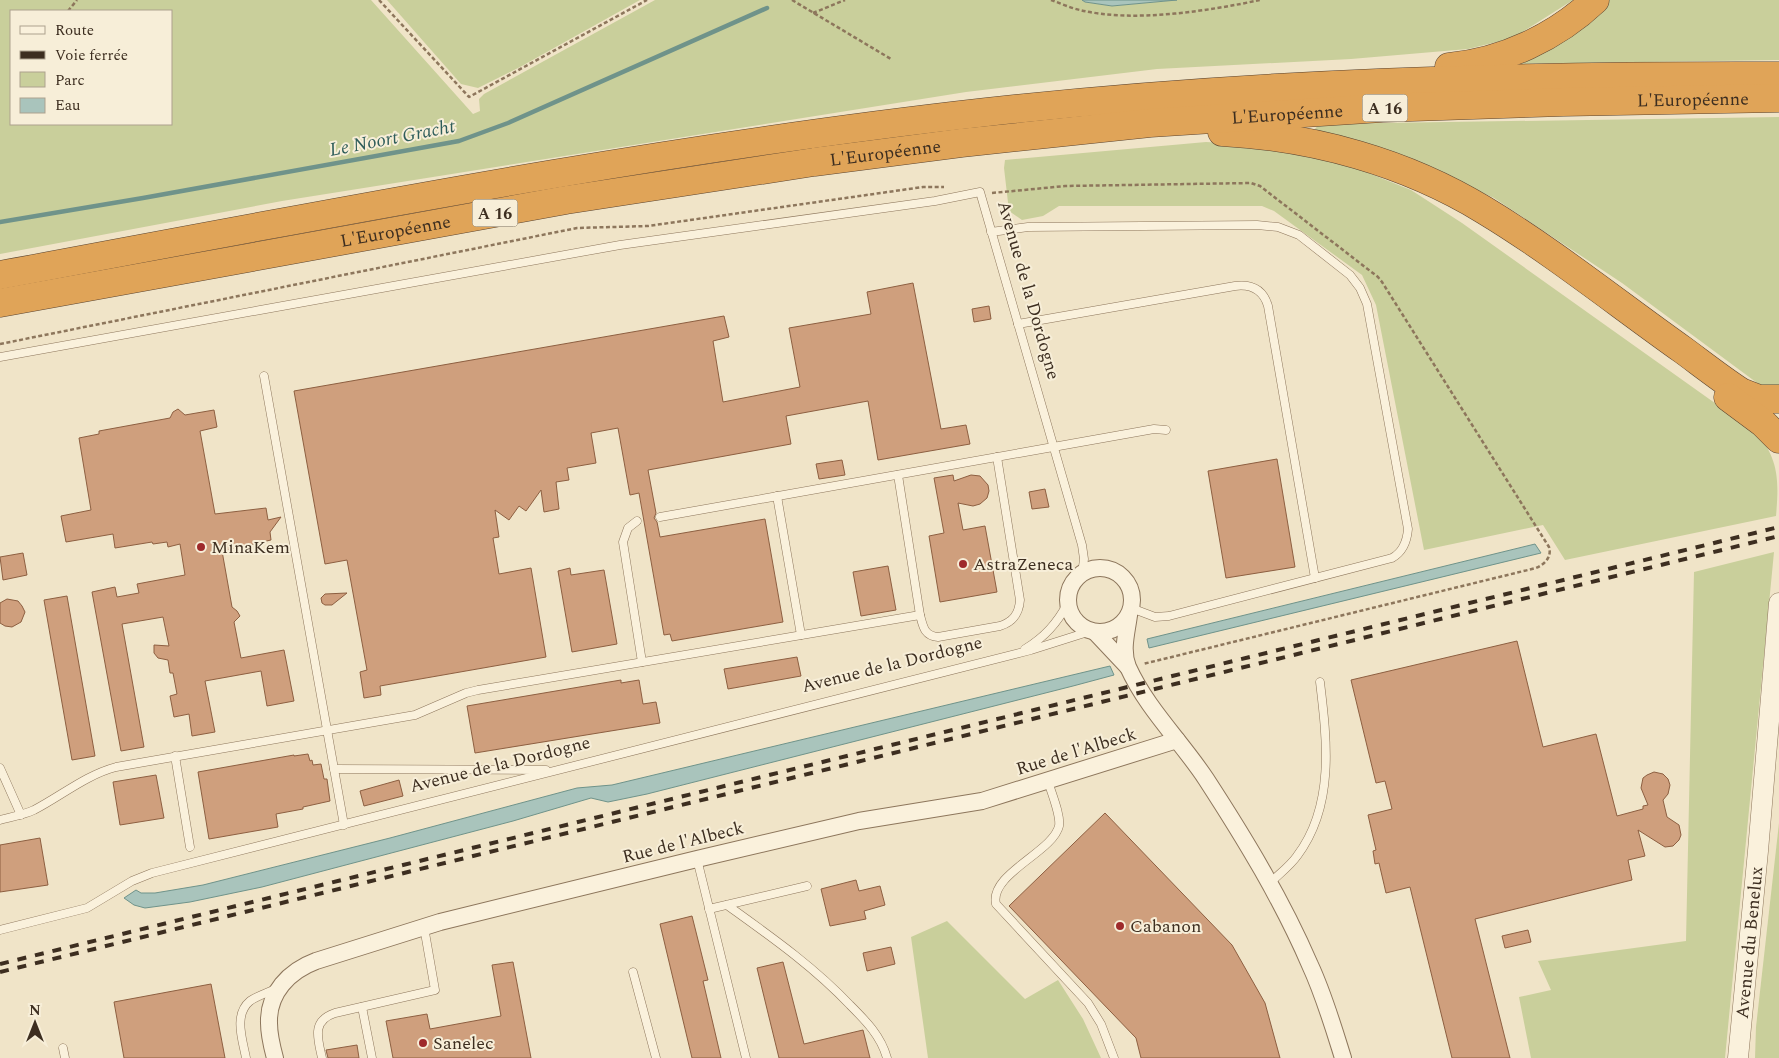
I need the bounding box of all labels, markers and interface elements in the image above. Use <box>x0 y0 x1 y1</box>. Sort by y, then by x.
legend <box>10 10 172 125</box>
text: Route <box>55 19 94 42</box>
text: Voie ferrée <box>55 44 128 67</box>
text: Parc <box>55 69 85 92</box>
street label: L'Européenne <box>1637 86 1749 115</box>
text: Eau <box>55 94 81 117</box>
road number: A 16 <box>1362 95 1408 122</box>
street label: L'Européenne <box>1230 98 1344 132</box>
water label: Le Noort Gracht <box>327 112 459 165</box>
street label: L'Européenne <box>828 133 943 174</box>
street label: Avenue de la Dordogne <box>990 197 1067 383</box>
road number: A 16 <box>472 200 518 227</box>
street label: L'Européenne <box>338 208 453 255</box>
place label: MinaKem <box>211 534 290 561</box>
marker: MinaKem <box>195 541 207 553</box>
place label: AstraZeneca <box>973 551 1073 578</box>
marker: AstraZeneca <box>957 558 969 570</box>
street label: Avenue de la Dordogne <box>799 629 985 700</box>
street label: Rue de l'Albeck <box>1013 720 1140 783</box>
street label: Avenue de la Dordogne <box>407 729 593 800</box>
street label: Rue de l'Albeck <box>619 814 747 871</box>
street label: Avenue du Benelux <box>1729 865 1770 1020</box>
place label: Cabanon <box>1130 913 1201 940</box>
marker: Cabanon <box>1114 920 1126 932</box>
north arrow <box>10 998 60 1048</box>
text: N <box>29 1000 41 1021</box>
place label: Sanelec <box>433 1030 494 1057</box>
marker: Sanelec <box>417 1037 429 1049</box>

